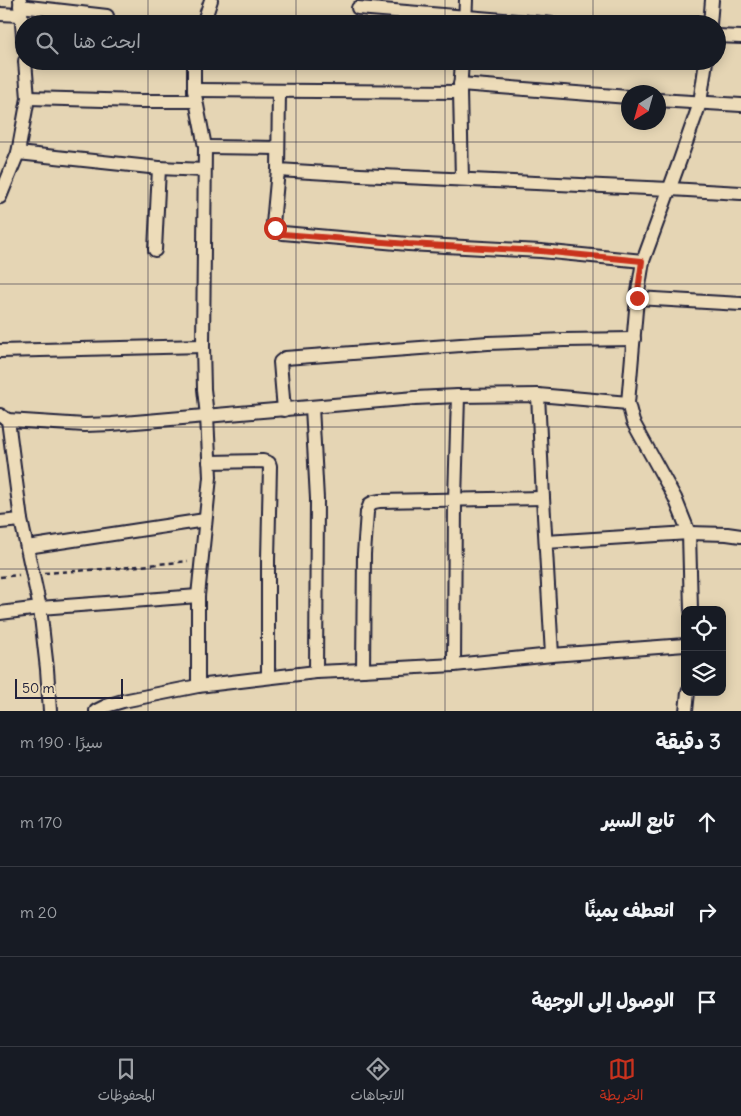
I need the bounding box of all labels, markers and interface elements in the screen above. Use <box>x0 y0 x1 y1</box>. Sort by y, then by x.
search box <box>15 15 726 70</box>
icon: search <box>33 29 61 57</box>
text: ابحث هنا <box>73 29 141 53</box>
north arrow <box>621 85 666 130</box>
route start <box>264 217 287 240</box>
route end <box>626 287 649 310</box>
map controls <box>681 606 726 696</box>
button: locate <box>681 606 726 651</box>
button: layers <box>681 651 726 696</box>
scale bar <box>15 676 122 699</box>
text: 50 m <box>22 679 55 697</box>
text: 3 دقيقة <box>656 728 721 755</box>
text: سيرًا · 190 m <box>20 732 103 752</box>
text: تابع السير <box>602 808 674 832</box>
icon: ahead <box>693 808 721 836</box>
text: 170 m <box>20 812 63 832</box>
text: انعطف يمينًا <box>585 898 674 922</box>
icon: right <box>693 898 721 926</box>
text: 20 m <box>20 902 57 922</box>
text: الوصول إلى الوجهة <box>531 988 674 1012</box>
icon: arrive <box>693 988 721 1016</box>
tab: المحفوظات <box>98 1055 155 1108</box>
tab: الاتجاهات <box>350 1055 405 1108</box>
tab: الخريطة <box>600 1055 643 1108</box>

